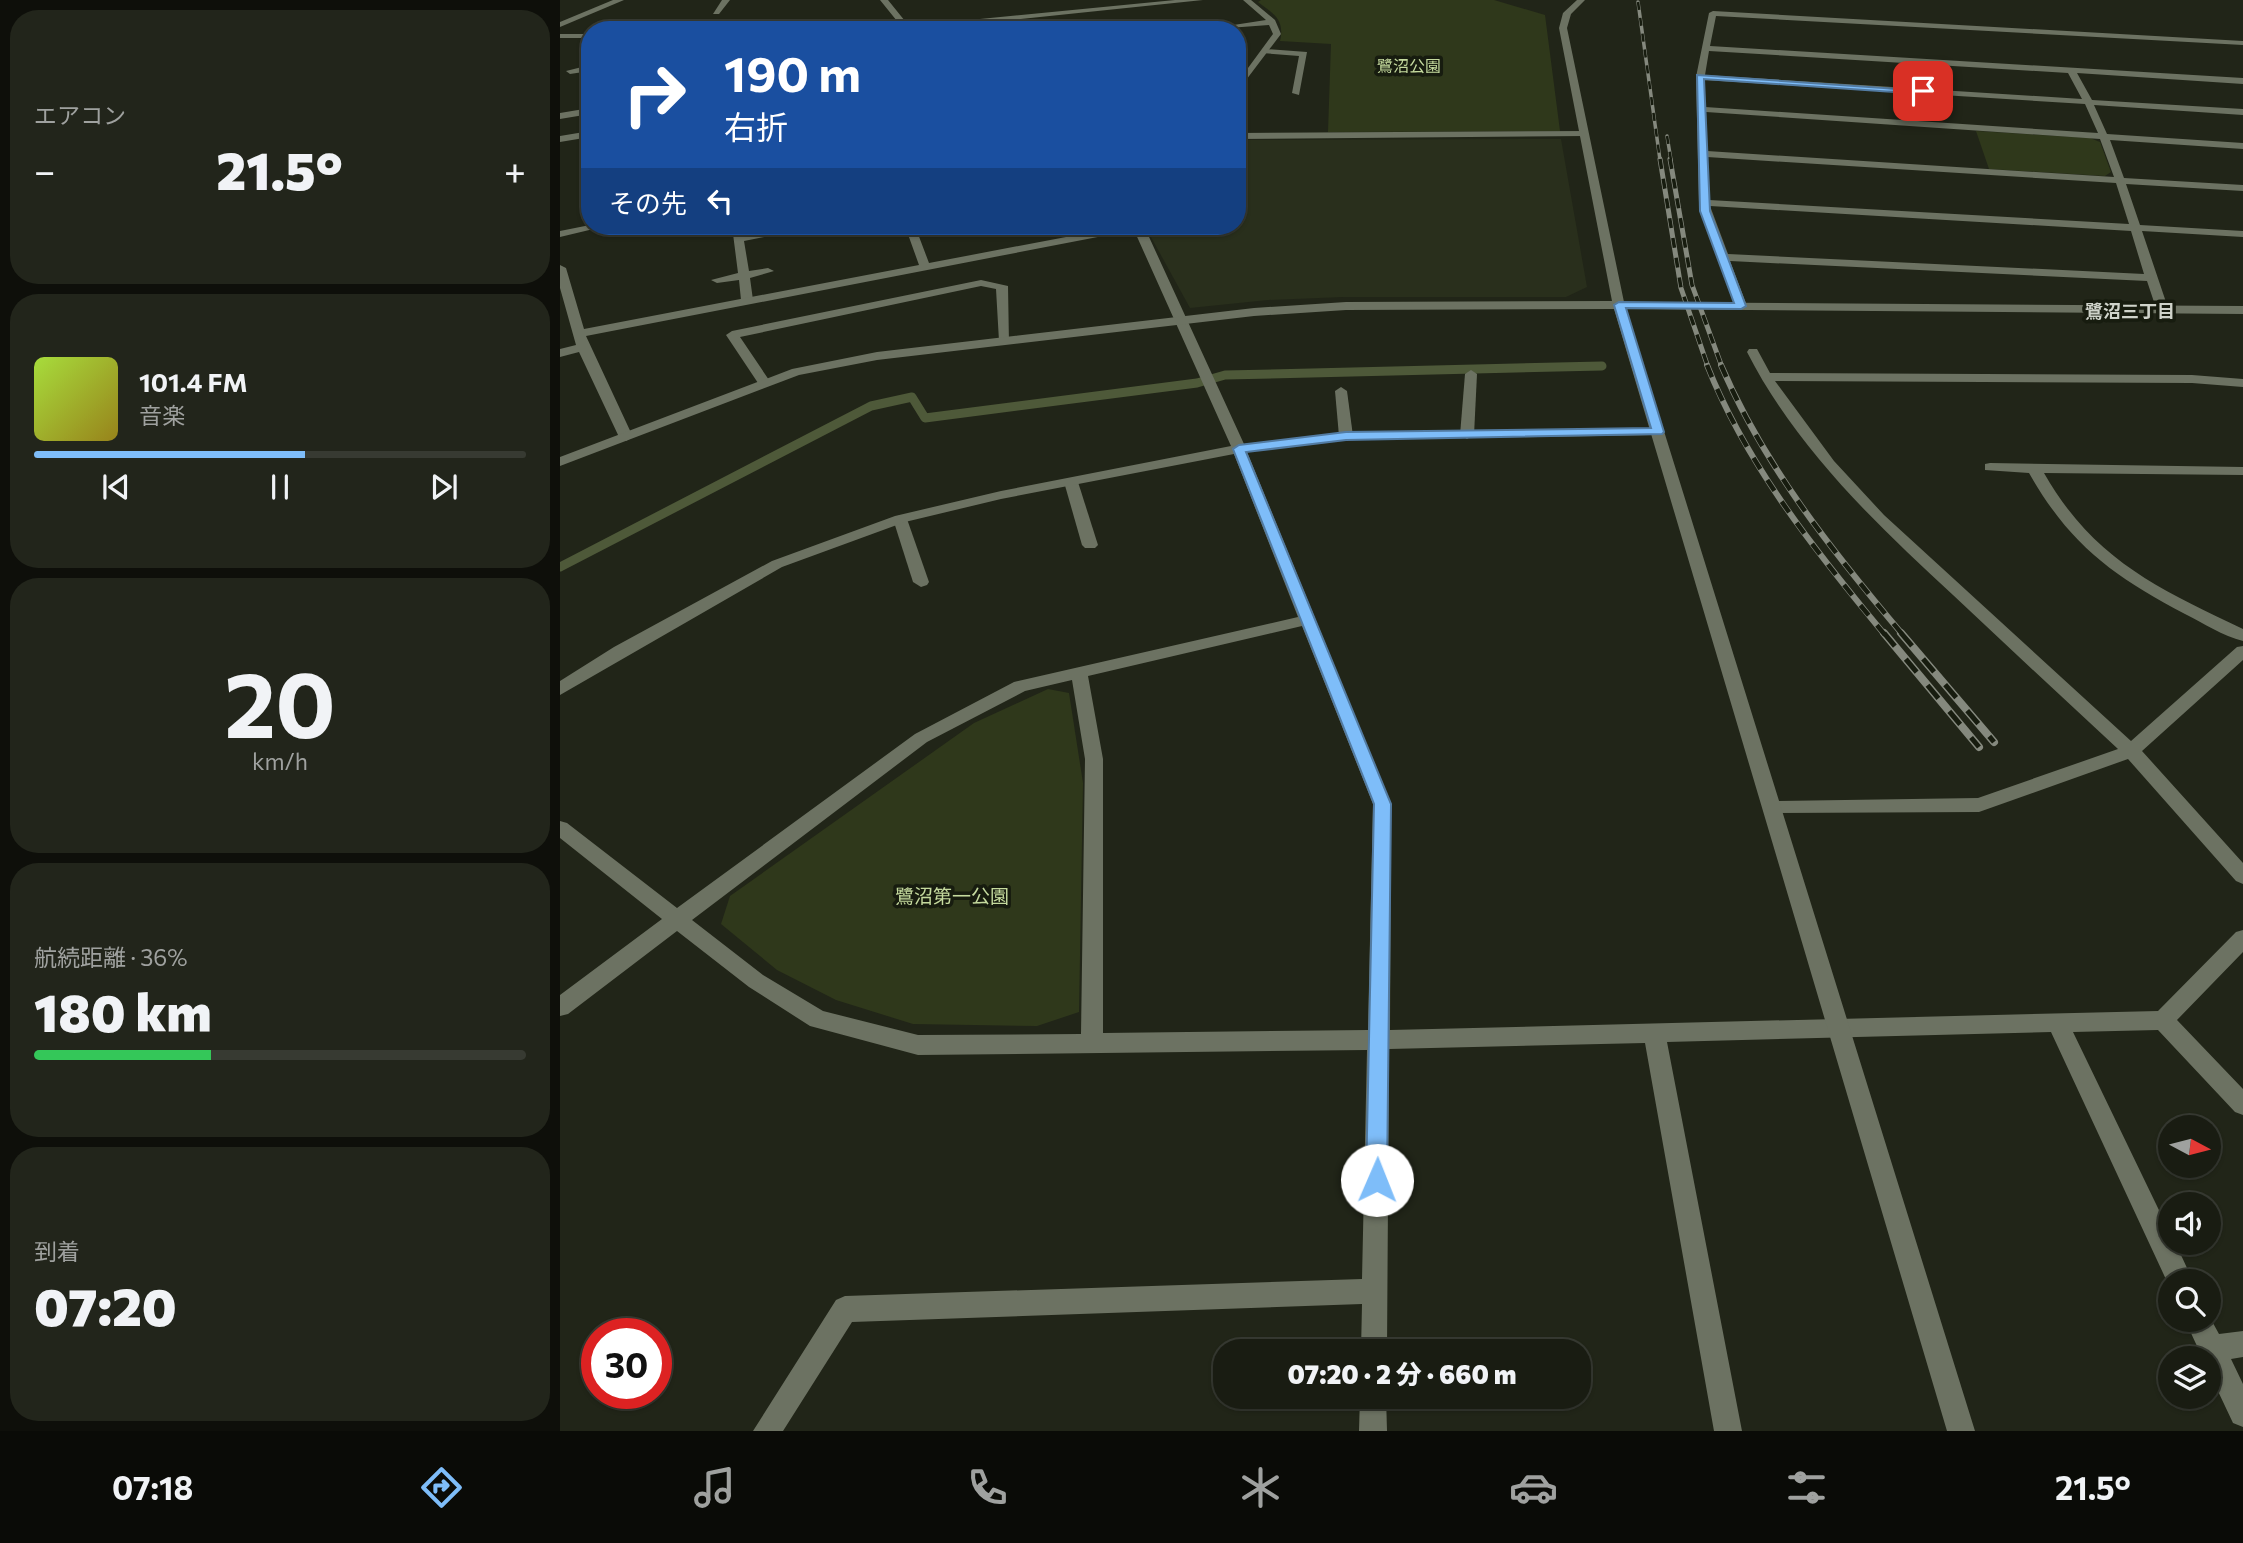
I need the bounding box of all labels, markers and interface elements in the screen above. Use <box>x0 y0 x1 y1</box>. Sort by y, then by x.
text: 190 m <box>724 42 861 102</box>
icon: right <box>609 49 700 140</box>
park label: 鷺沼公園 <box>1377 56 1441 75</box>
pin <box>1893 61 1953 121</box>
icon: arrive <box>1904 72 1942 110</box>
text: エアコン <box>34 101 126 129</box>
text: 右折 <box>724 106 788 146</box>
text: 21.5° <box>216 137 343 201</box>
text: − <box>34 146 56 193</box>
text: + <box>504 146 526 193</box>
icon: left <box>701 182 739 220</box>
text: その先 <box>609 187 687 218</box>
district label: 鷺沼三丁目 <box>2085 300 2175 322</box>
text: 101.4 FM <box>139 366 247 397</box>
text: 音楽 <box>139 401 185 429</box>
icon: previous <box>97 468 135 506</box>
icon: pause <box>261 468 299 506</box>
icon: next <box>425 468 463 506</box>
text: 20 <box>224 645 336 757</box>
text: km/h <box>252 747 308 775</box>
park label: 鷺沼第一公園 <box>895 884 1009 907</box>
text: 航続距離 · 36% <box>34 943 188 971</box>
text: 180 km <box>34 979 212 1043</box>
north arrow <box>2158 1115 2221 1178</box>
map controls <box>2158 1115 2221 1409</box>
position arrow <box>1340 1143 1414 1217</box>
button: sound <box>2158 1192 2221 1255</box>
text: 到着 <box>34 1237 80 1265</box>
button: search <box>2158 1269 2221 1332</box>
text: 07:20 <box>34 1273 177 1337</box>
speed limit sign: 30 <box>581 1318 672 1409</box>
button: layers <box>2158 1346 2221 1409</box>
text: 07:20 · 2 分 · 660 m <box>1287 1358 1517 1389</box>
icon: directions <box>417 1463 466 1512</box>
icon: music <box>690 1463 739 1512</box>
icon: phone <box>963 1463 1012 1512</box>
icon: climate <box>1236 1463 1285 1512</box>
icon: car <box>1509 1463 1558 1512</box>
icon: filters <box>1782 1463 1831 1512</box>
text: 07:18 <box>112 1467 193 1507</box>
text: 21.5° <box>2055 1467 2131 1507</box>

